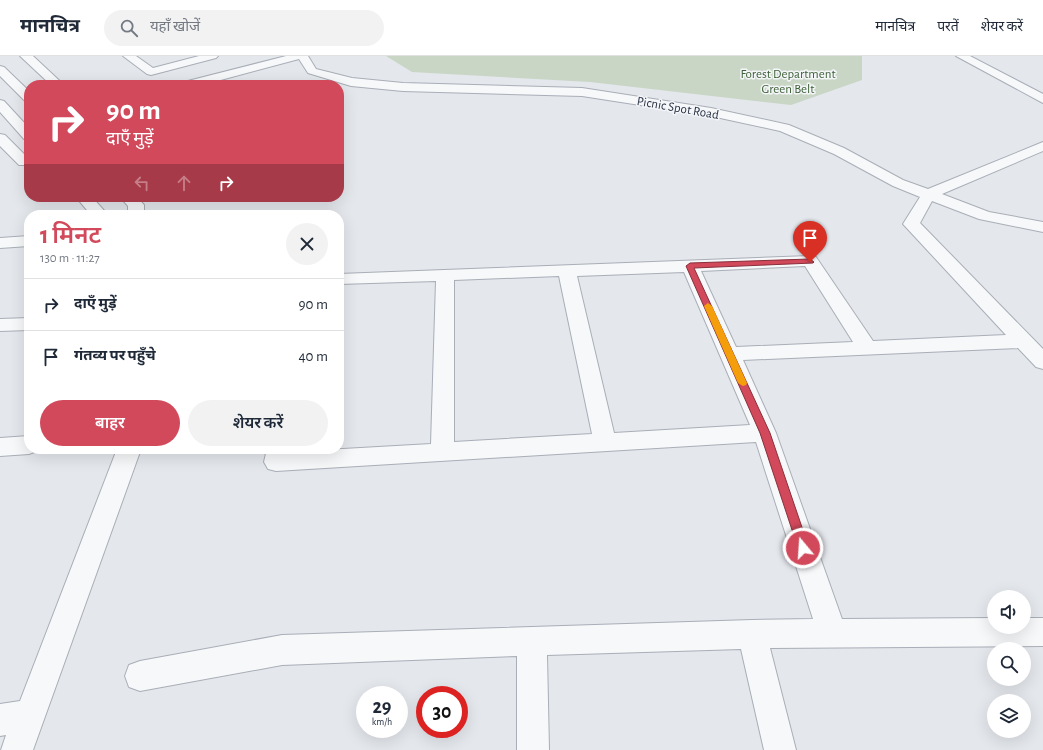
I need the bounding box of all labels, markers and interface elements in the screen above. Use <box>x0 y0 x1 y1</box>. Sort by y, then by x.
search box <box>104 10 384 46</box>
text: मानचित्र <box>20 17 80 36</box>
icon: search <box>118 17 140 39</box>
text: यहाँ खोजें <box>150 19 200 34</box>
text: मानचित्र <box>875 20 915 34</box>
text: परतें <box>937 20 959 34</box>
text: शेयर करें <box>981 20 1023 34</box>
park label: Forest Department Green Belt <box>740 68 836 96</box>
street label: Picnic Spot Road <box>636 95 720 122</box>
icon: right <box>40 96 92 148</box>
text: 90 m <box>106 97 161 125</box>
text: दाएँ मुड़ें <box>106 130 154 148</box>
icon: left <box>131 172 153 194</box>
icon: ahead <box>173 172 195 194</box>
icon: right <box>215 172 237 194</box>
pin <box>793 221 827 262</box>
button: close <box>286 223 328 265</box>
text: 1 मिनट <box>40 224 101 248</box>
icon: arrive <box>799 227 821 249</box>
text: 130 m · 11:27 <box>40 252 100 265</box>
icon: right <box>40 294 62 316</box>
text: दाएँ मुड़ें <box>74 296 117 311</box>
text: 90 m <box>299 297 328 312</box>
icon: arrive <box>40 346 62 368</box>
text: गंतव्य पर पहुँचे <box>74 348 156 363</box>
text: 40 m <box>298 349 328 364</box>
button: बाहर <box>40 400 180 446</box>
button: शेयर करें <box>188 400 328 446</box>
position arrow <box>782 527 824 569</box>
map controls <box>987 590 1031 738</box>
button: sound <box>987 590 1031 634</box>
button: search <box>987 642 1031 686</box>
speed limit sign: 30 <box>416 686 468 738</box>
button: layers <box>987 694 1031 738</box>
text: 29 <box>372 697 392 717</box>
text: km/h <box>372 717 392 727</box>

